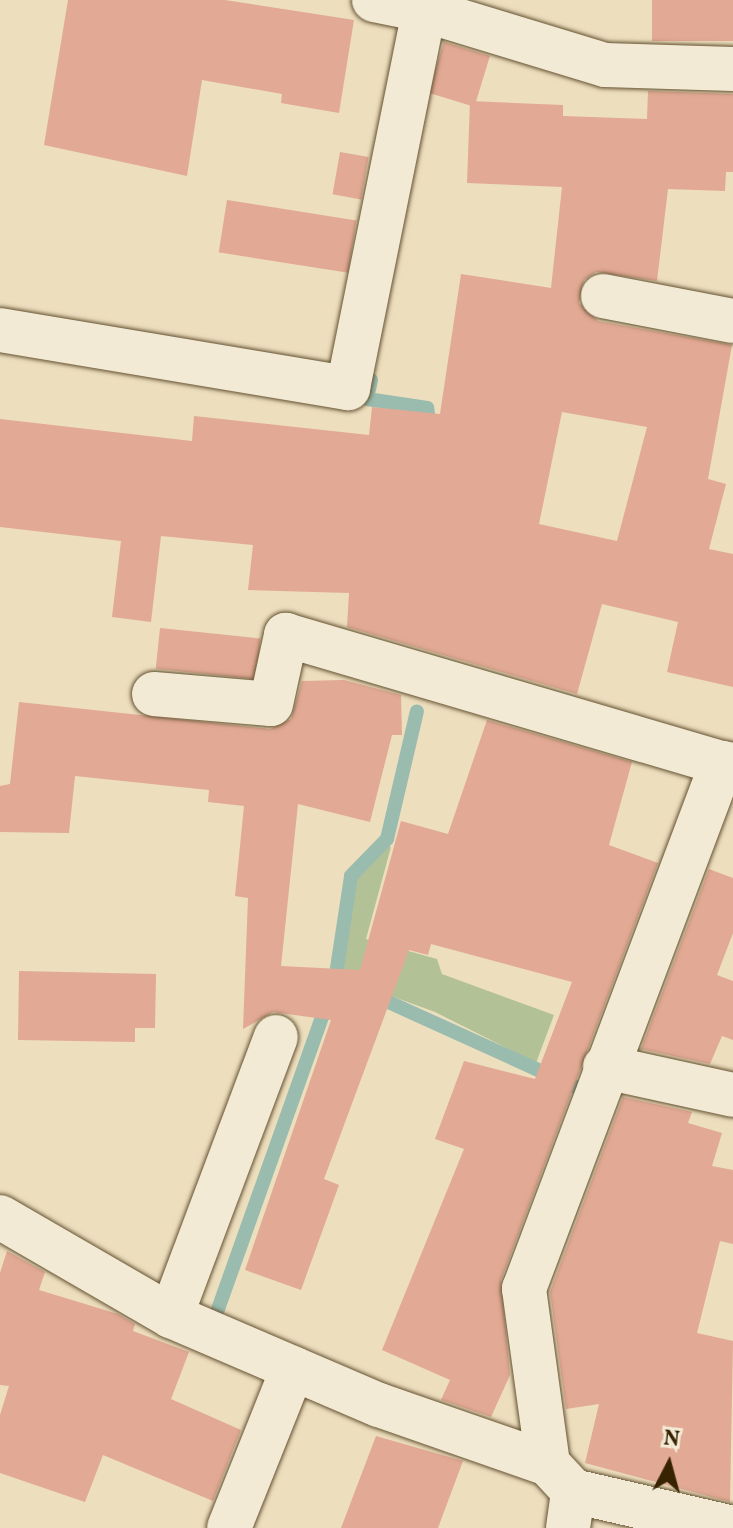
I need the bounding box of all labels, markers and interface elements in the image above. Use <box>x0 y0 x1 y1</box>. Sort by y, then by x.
text: N <box>662 1423 681 1456</box>
north arrow <box>629 1424 709 1504</box>

